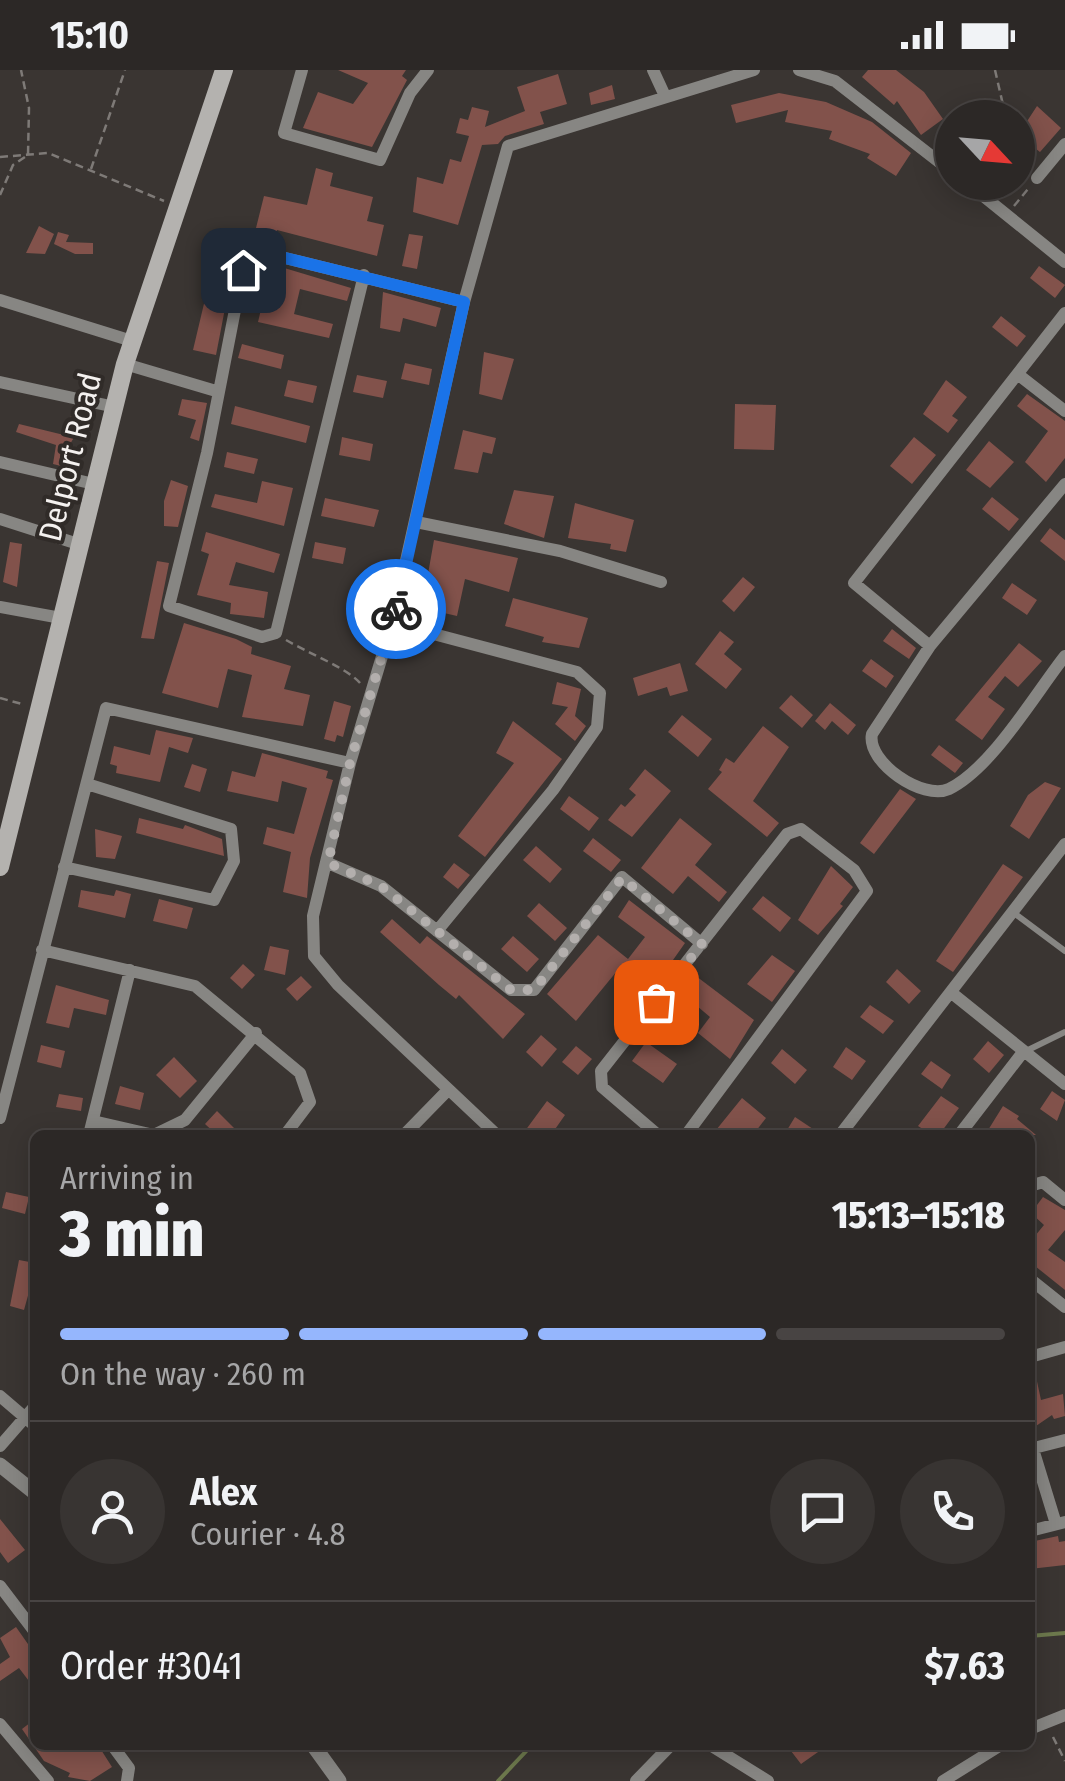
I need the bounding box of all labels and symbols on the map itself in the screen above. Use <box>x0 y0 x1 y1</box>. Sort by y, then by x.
north arrow <box>935 100 1035 200</box>
pin <box>201 228 286 313</box>
street label: Delport Road <box>31 369 109 545</box>
courier <box>346 559 446 659</box>
pin <box>614 960 699 1045</box>

